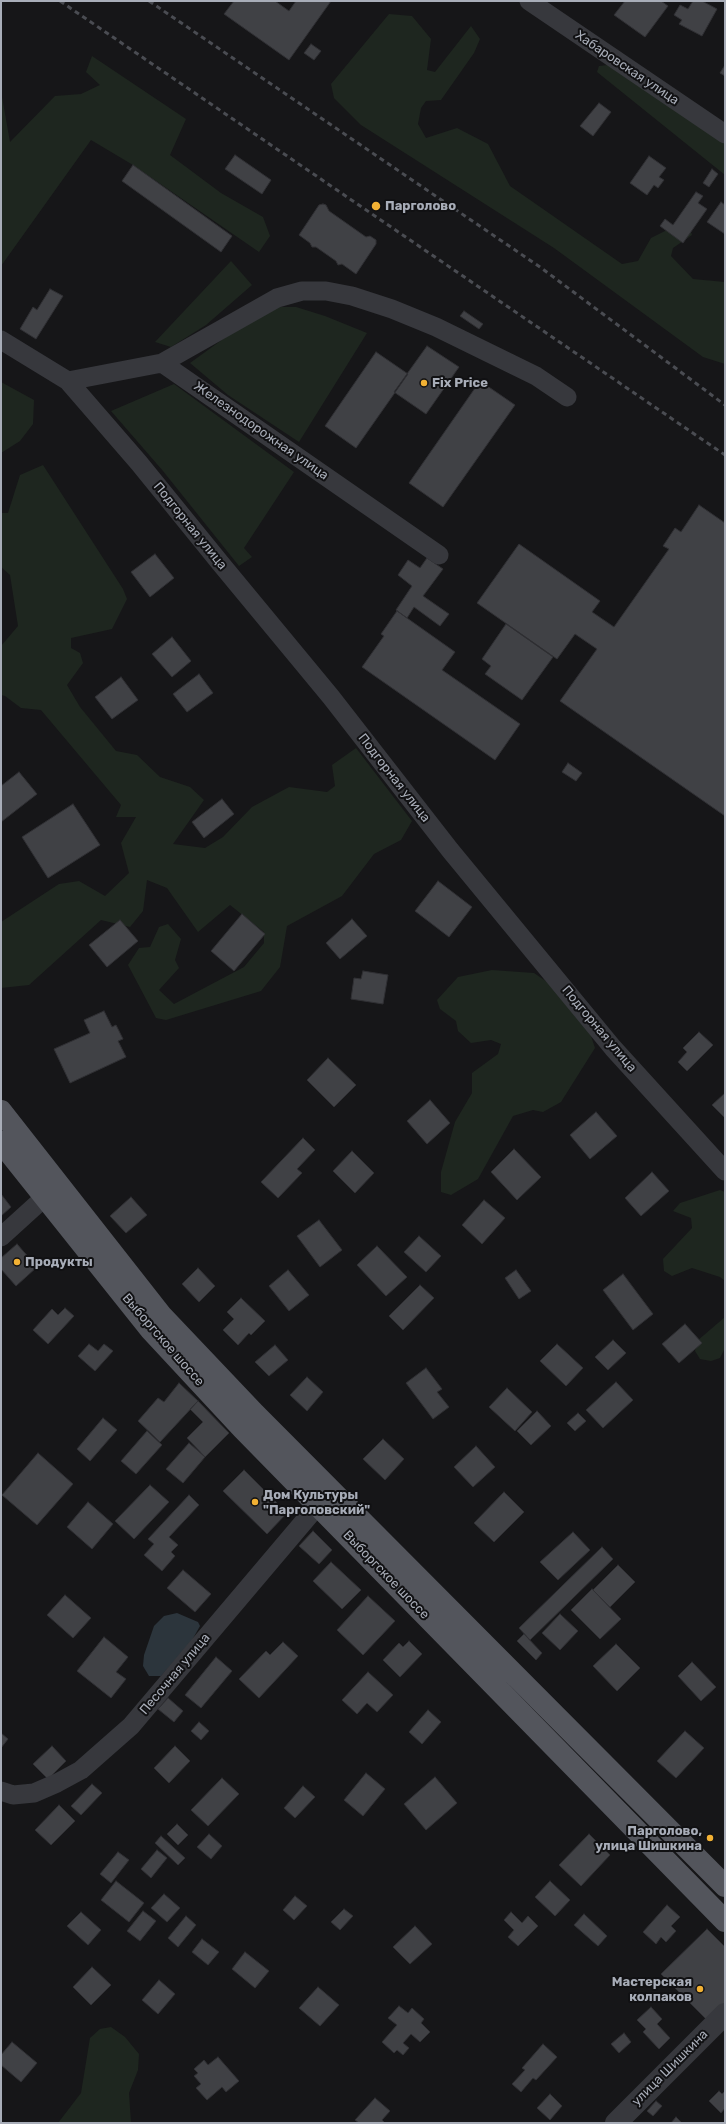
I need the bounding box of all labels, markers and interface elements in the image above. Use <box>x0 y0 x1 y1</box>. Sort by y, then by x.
street label: Хабаровская улица <box>572 28 682 108</box>
place label: Парголово <box>385 198 456 214</box>
marker: Парголово <box>370 200 382 212</box>
place label: Fix Price <box>432 375 488 391</box>
marker: Fix Price <box>419 378 429 388</box>
street label: Железнодорожная улица <box>191 379 331 483</box>
street label: Подгорная улица <box>150 479 230 573</box>
street label: Подгорная улица <box>355 731 433 825</box>
street label: Подгорная улица <box>558 983 640 1075</box>
place label: Продукты <box>25 1254 93 1270</box>
marker: Продукты <box>12 1257 22 1267</box>
street label: Выборгское шоссе <box>119 1291 207 1389</box>
place label: Дом Культуры "Парголовский" <box>263 1487 370 1518</box>
marker: Дом Культуры "Парголовский" <box>250 1497 260 1507</box>
street label: Выборгское шоссе <box>340 1527 432 1623</box>
street label: Песочная улица <box>137 1630 213 1718</box>
place label: Парголово, улица Шишкина <box>595 1823 702 1854</box>
marker: Парголово, улица Шишкина <box>705 1833 715 1843</box>
place label: Мастерская колпаков <box>612 1974 692 2005</box>
marker: Мастерская колпаков <box>695 1984 705 1994</box>
street label: улица Шишкина <box>629 2027 711 2109</box>

